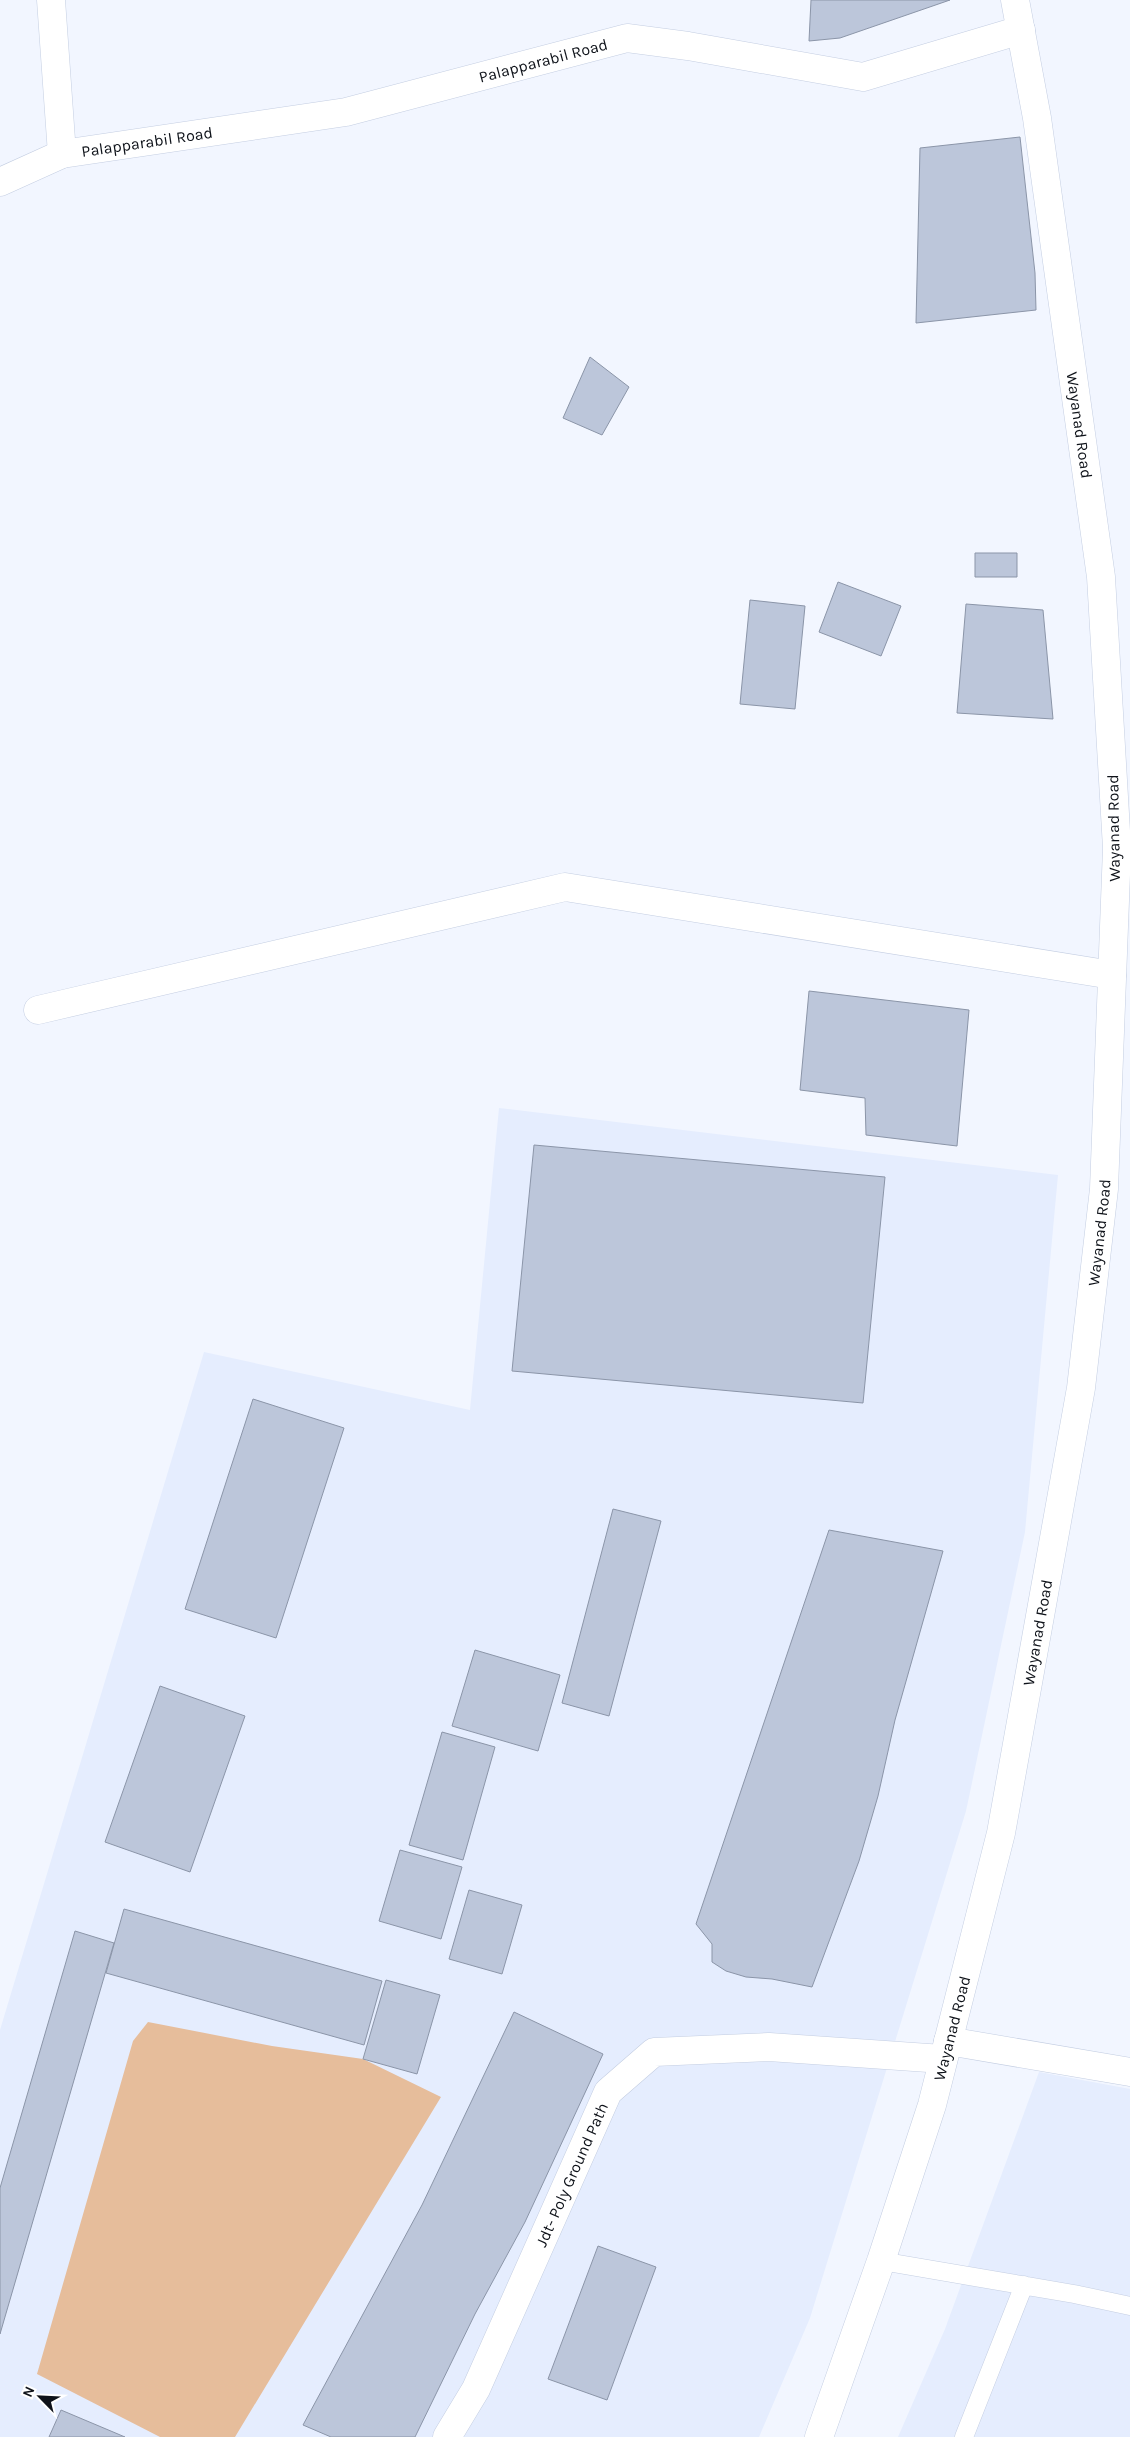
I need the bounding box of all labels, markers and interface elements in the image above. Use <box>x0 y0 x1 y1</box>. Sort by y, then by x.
street label: Palapparabil Road <box>477 35 610 87</box>
street label: Palapparabil Road <box>80 123 214 161</box>
street label: Wayanad Road <box>1063 371 1096 480</box>
street label: Wayanad Road <box>1103 774 1124 882</box>
street label: Wayanad Road <box>1084 1179 1114 1287</box>
street label: Wayanad Road <box>1019 1578 1056 1687</box>
street label: Wayanad Road <box>930 1974 974 2083</box>
street label: Jdt- Poly Ground Path <box>532 2100 612 2249</box>
north arrow <box>15 2372 65 2422</box>
text: N <box>19 2384 38 2400</box>

